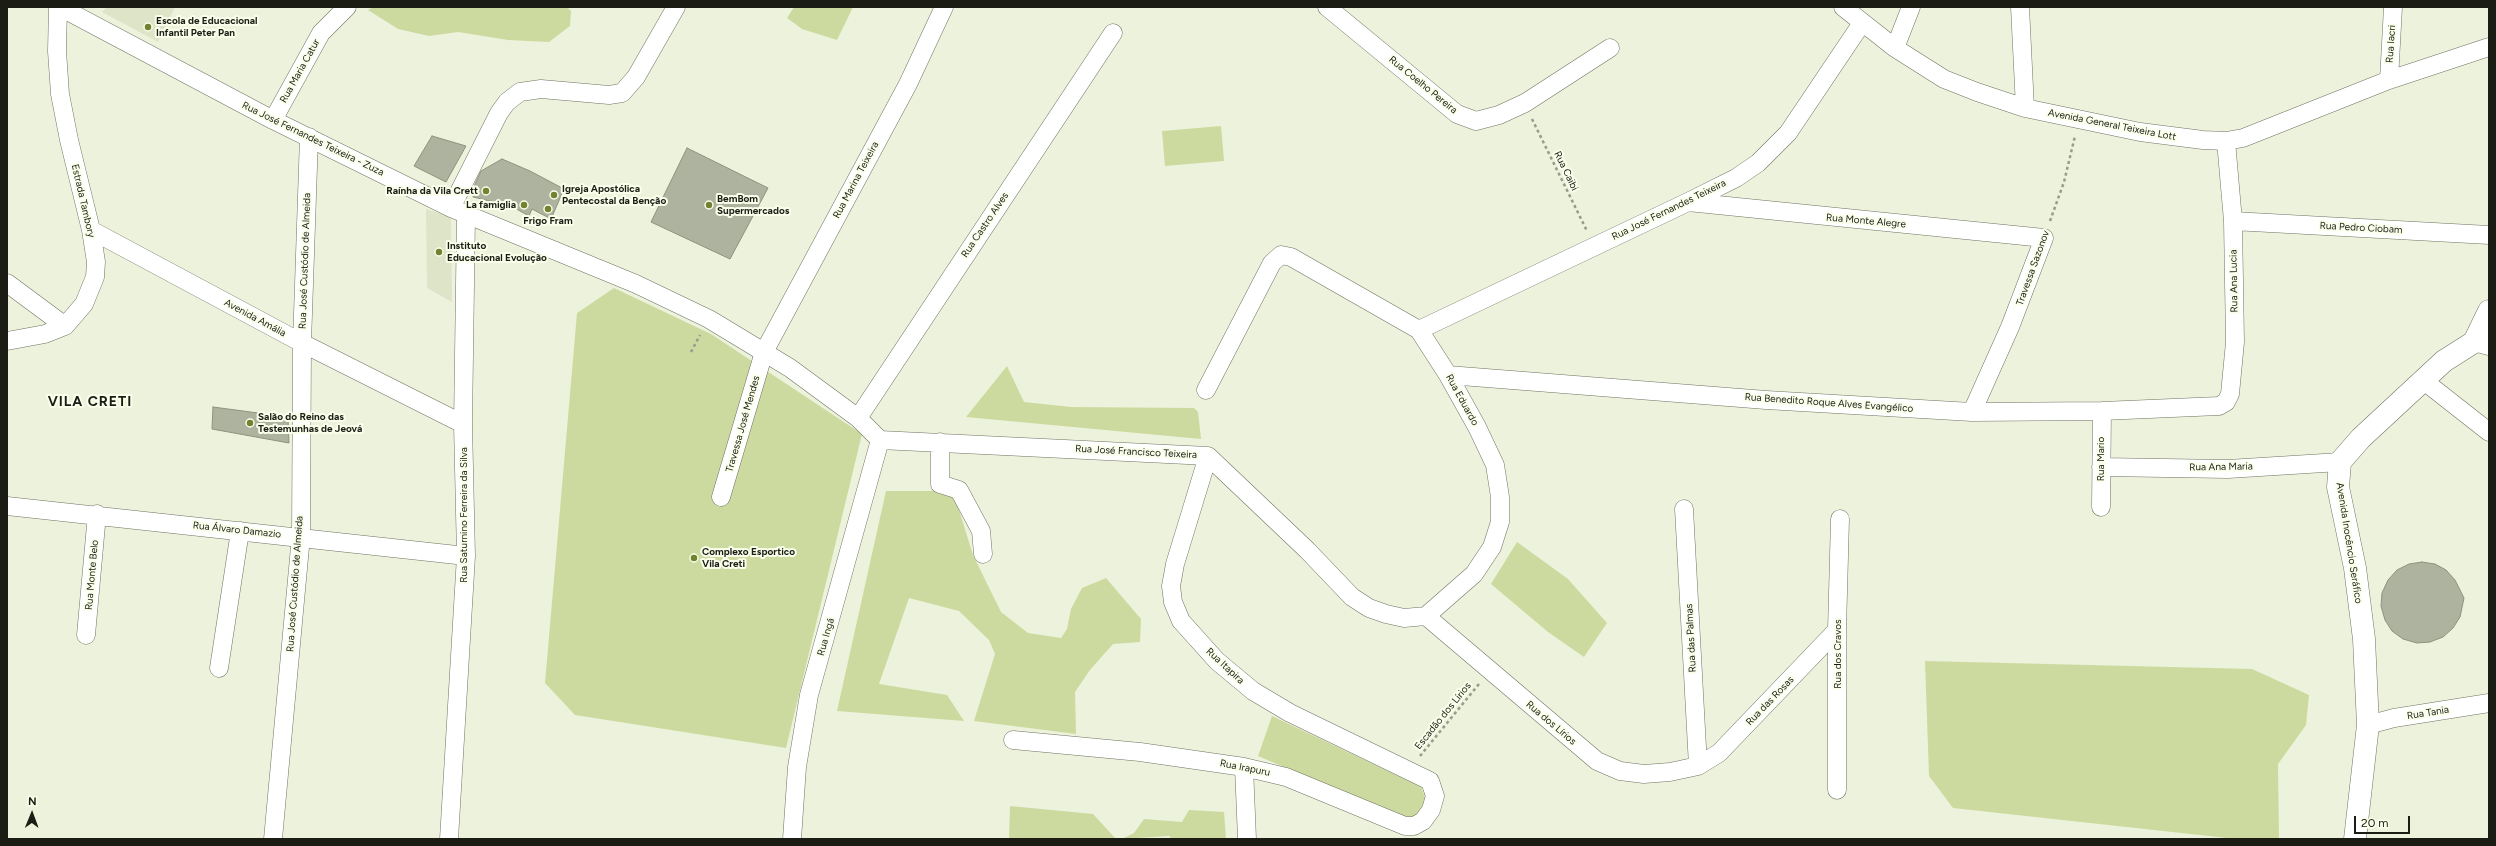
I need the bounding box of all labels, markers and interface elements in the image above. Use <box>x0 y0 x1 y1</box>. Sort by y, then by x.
place label: Escola de Educacional Infantil Peter Pan <box>156 15 258 38</box>
marker: Escola de Educacional Infantil Peter Pan <box>143 22 153 32</box>
street label: Rua Iacri <box>2384 24 2398 64</box>
street label: Rua Maria Catur <box>277 37 323 105</box>
street label: Rua Coelho Pereira <box>1386 54 1460 116</box>
street label: Rua José Fernandes Teixeira - Zuza <box>240 99 386 179</box>
street label: Avenida General Teixeira Lott <box>2047 107 2177 143</box>
street label: Rua Marina Teixeira <box>831 139 881 221</box>
street label: Rua Caibi <box>1551 149 1581 193</box>
street label: Estrada Tambory <box>69 163 97 239</box>
street label: Rua José Fernandes Teixeira <box>1610 177 1728 243</box>
place label: Igreja Apostólica Pentecostal da Benção <box>562 183 666 206</box>
place label: Raínha da Vila Crett <box>386 185 478 197</box>
marker: Raínha da Vila Crett <box>481 186 491 196</box>
marker: Igreja Apostólica Pentecostal da Benção <box>549 190 559 200</box>
street label: Rua Castro Alves <box>959 190 1011 260</box>
street label: Rua José Custódio de Almeida <box>297 193 313 329</box>
place label: BemBom Supermercados <box>717 193 789 216</box>
place label: La famiglia <box>466 199 516 211</box>
marker: La famiglia <box>519 200 529 210</box>
marker: BemBom Supermercados <box>704 200 714 210</box>
marker: Frigo Fram <box>543 204 553 214</box>
street label: Rua Monte Alegre <box>1826 212 1906 230</box>
place label: Frigo Fram <box>523 215 573 227</box>
street label: Rua Pedro Ciobam <box>2319 220 2403 236</box>
street label: Travessa Sazonov <box>2014 229 2052 307</box>
place label: Instituto Educacional Evolução <box>447 240 547 264</box>
marker: Instituto Educacional Evolução <box>434 247 444 257</box>
street label: Rua Ana Lucia <box>2227 249 2241 313</box>
street label: Avenida Amália <box>222 297 288 339</box>
street label: Rua Eduardo <box>1443 372 1481 428</box>
street label: Travessa José Mendes <box>723 374 763 474</box>
street label: Rua Benedito Roque Alves Evangélico <box>1744 391 1914 415</box>
district label: VILA CRETI <box>48 394 132 410</box>
place label: Salão do Reino das Testemunhas de Jeová <box>258 411 362 434</box>
marker: Salão do Reino das Testemunhas de Jeová <box>245 418 255 428</box>
street label: Rua Mario <box>2095 437 2107 481</box>
street label: Rua José Francisco Teixeira <box>1075 443 1197 461</box>
street label: Rua Saturnino Ferreira da Silva <box>458 447 470 583</box>
street label: Rua Ana Maria <box>2189 460 2253 474</box>
street label: Avenida Inocêncio Seráfico <box>2334 482 2364 604</box>
street label: Rua José Custódio de Almeida <box>284 516 306 652</box>
street label: Rua Álvaro Damazio <box>192 519 282 541</box>
street label: Rua Monte Belo <box>83 539 101 611</box>
place label: Complexo Esportico Vila Creti <box>702 546 795 570</box>
marker: Complexo Esportico Vila Creti <box>689 553 699 563</box>
street label: Rua das Palmas <box>1683 603 1699 673</box>
street label: Rua Ingá <box>815 617 837 657</box>
street label: Rua dos Cravos <box>1832 619 1844 689</box>
street label: Rua Itapira <box>1203 645 1247 687</box>
street label: Rua das Rosas <box>1743 674 1797 728</box>
street label: Escadão dos Lírios <box>1412 680 1474 752</box>
street label: Rua dos Lírios <box>1523 699 1579 747</box>
street label: Rua Tania <box>2406 704 2450 722</box>
street label: Rua Irapuru <box>1219 757 1271 779</box>
north arrow <box>12 794 52 834</box>
text: N <box>28 795 37 808</box>
scale bar <box>2356 808 2412 834</box>
text: 20 m <box>2361 816 2389 830</box>

